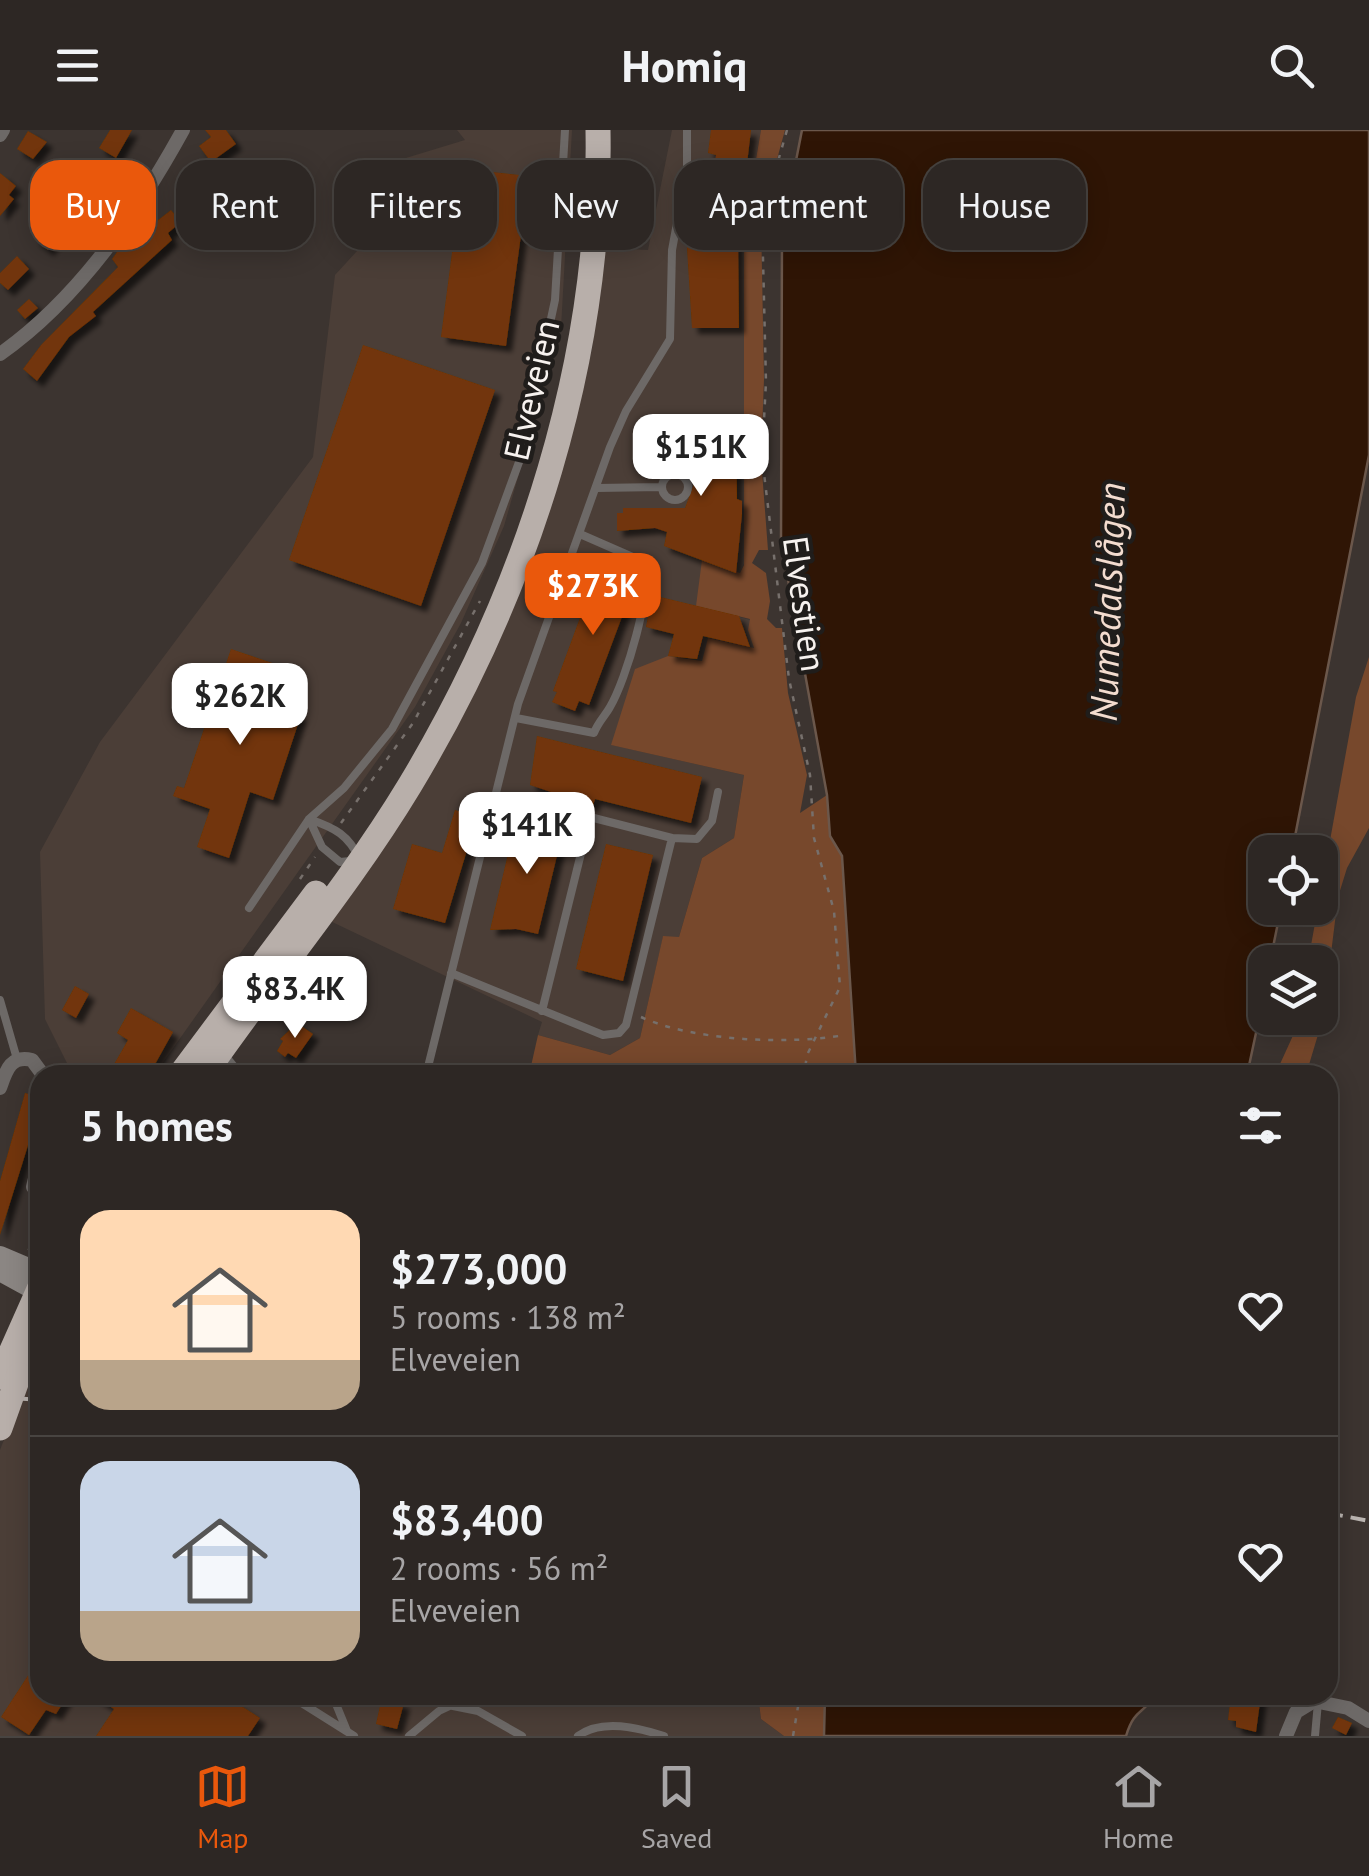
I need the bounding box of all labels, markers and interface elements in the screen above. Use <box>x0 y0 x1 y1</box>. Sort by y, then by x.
text: Homiq <box>622 36 747 94</box>
icon: menu <box>50 38 105 93</box>
icon: search <box>1264 38 1319 93</box>
chip: Buy <box>30 160 156 250</box>
chip: Rent <box>176 160 314 250</box>
chip: Filters <box>334 160 497 250</box>
chip: New <box>517 160 654 250</box>
chip: Apartment <box>674 160 903 250</box>
chip: House <box>923 160 1086 250</box>
street label: Elveveien <box>493 315 570 465</box>
pin: $151K <box>631 414 771 499</box>
text: $151K <box>655 425 747 467</box>
water label: Numedalslågen <box>1078 482 1135 722</box>
street label: Elvestien <box>773 533 837 674</box>
pin: $273K <box>523 553 663 638</box>
text: $273K <box>547 564 639 606</box>
pin: $262K <box>170 663 310 748</box>
text: $262K <box>194 674 286 716</box>
pin: $141K <box>457 792 597 877</box>
text: $141K <box>481 803 573 845</box>
map controls <box>1248 835 1338 1035</box>
button: locate <box>1248 835 1338 925</box>
button: layers <box>1248 945 1338 1035</box>
pin: $83.4K <box>214 956 376 1041</box>
text: $83.4K <box>245 967 345 1009</box>
text: 5 homes <box>80 1098 233 1153</box>
icon: filters <box>1233 1098 1288 1153</box>
text: $273,000 <box>390 1241 567 1296</box>
icon: home <box>160 1250 280 1370</box>
icon: heart <box>1233 1283 1288 1338</box>
text: 5 rooms · 138 m² <box>390 1296 626 1338</box>
text: Elveveien <box>390 1338 521 1380</box>
text: $83,400 <box>390 1492 543 1547</box>
icon: home <box>160 1501 280 1621</box>
icon: heart <box>1233 1534 1288 1589</box>
text: 2 rooms · 56 m² <box>390 1547 608 1589</box>
text: Elveveien <box>390 1589 521 1631</box>
tab: Map <box>195 1759 250 1856</box>
tab: Saved <box>641 1759 712 1856</box>
tab: Home <box>1103 1759 1174 1856</box>

